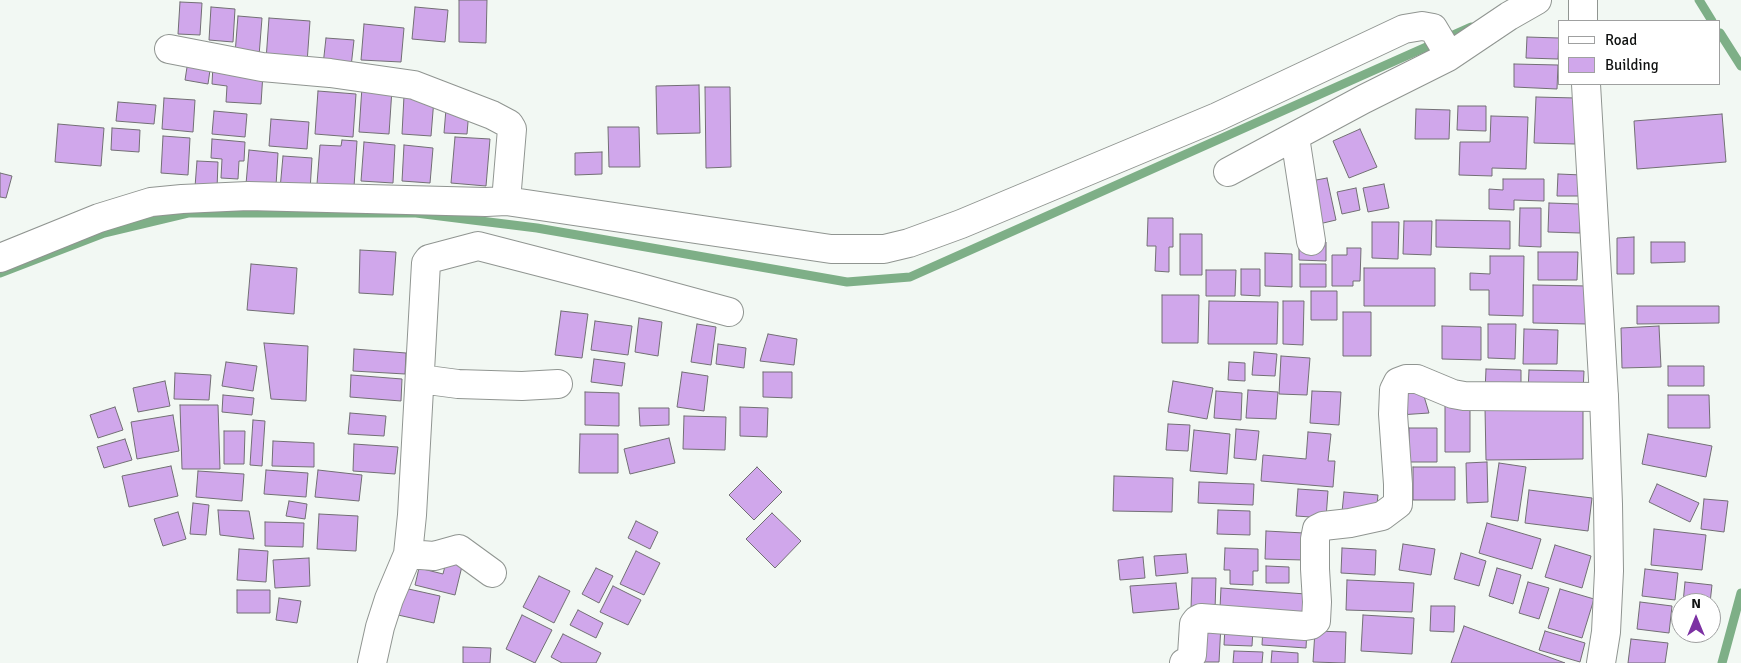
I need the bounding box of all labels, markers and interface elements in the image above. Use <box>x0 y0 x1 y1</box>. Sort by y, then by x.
legend <box>1558 20 1721 85</box>
text: Road <box>1605 31 1637 49</box>
text: Building <box>1605 56 1659 74</box>
north arrow <box>1671 593 1721 643</box>
text: N <box>1691 595 1701 612</box>

